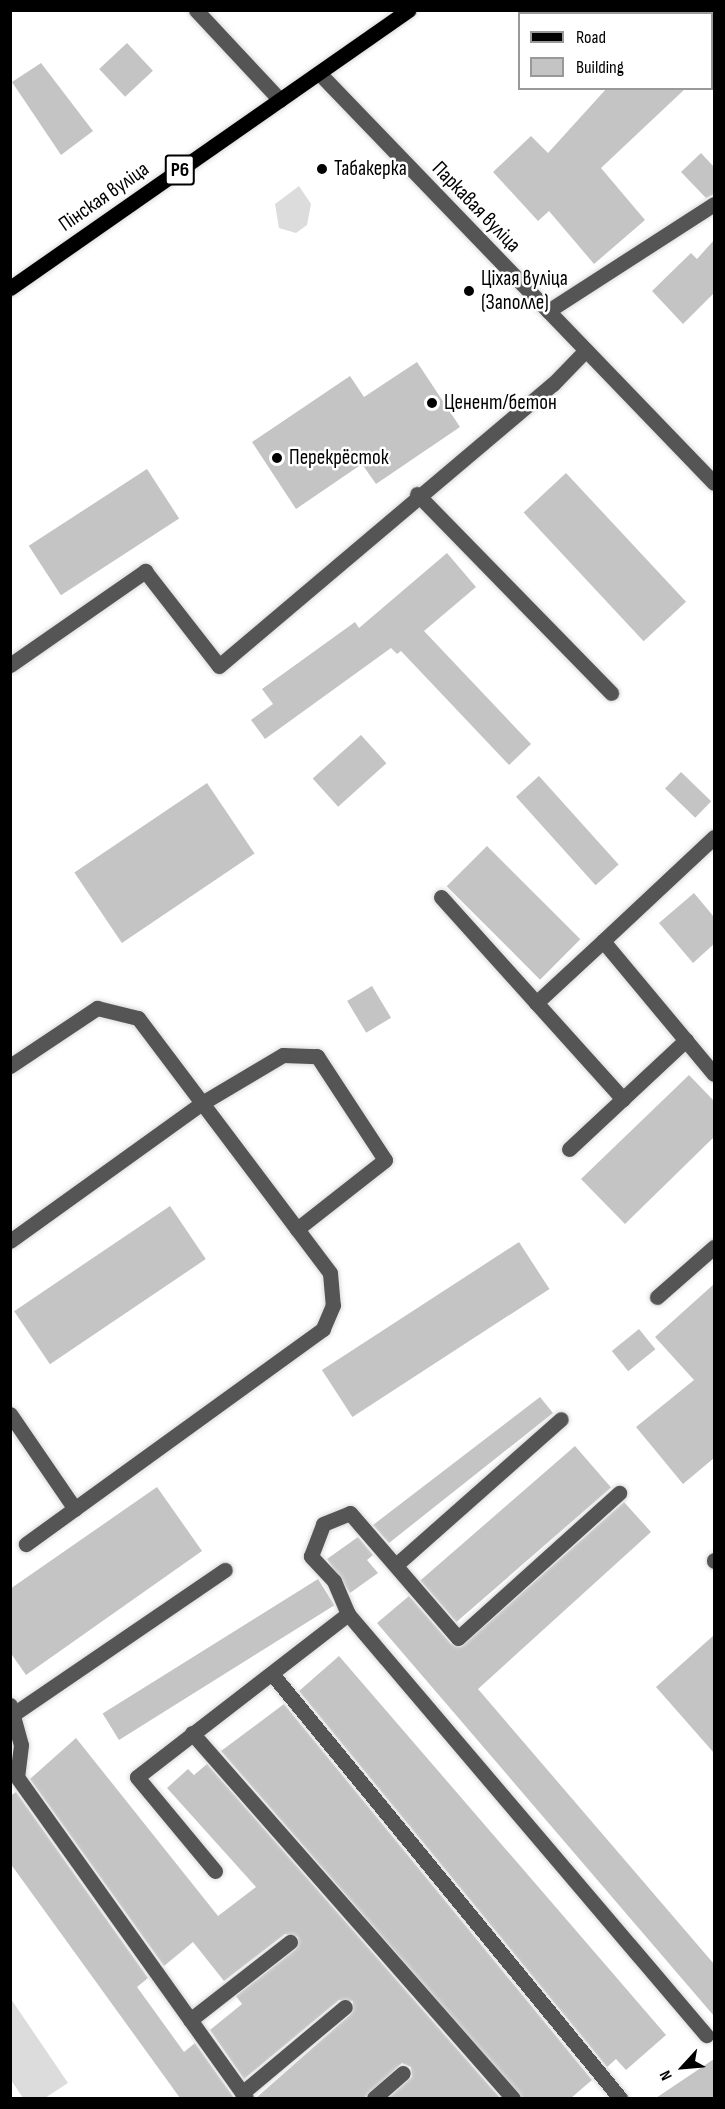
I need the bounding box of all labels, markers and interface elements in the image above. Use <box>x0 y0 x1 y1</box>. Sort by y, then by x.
legend <box>518 12 713 90</box>
text: Road <box>576 27 606 48</box>
text: Building <box>576 57 624 78</box>
road number: Р6 <box>164 153 196 187</box>
place label: Табакерка <box>334 156 407 182</box>
street label: Паркавая вуліца <box>426 156 526 258</box>
street label: Пінская вуліца <box>54 157 154 237</box>
marker: Табакерка <box>315 162 329 176</box>
place label: Ціхая вуліца (Заполле) <box>481 266 568 316</box>
marker: Ціхая вуліца (Заполле) <box>462 284 476 298</box>
place label: Ценент/бетон <box>444 390 557 416</box>
marker: Ценент/бетон <box>425 396 439 410</box>
place label: Перекрёсток <box>289 445 389 471</box>
marker: Перекрёсток <box>270 451 284 465</box>
north arrow <box>653 2037 713 2097</box>
text: N <box>656 2067 677 2083</box>

